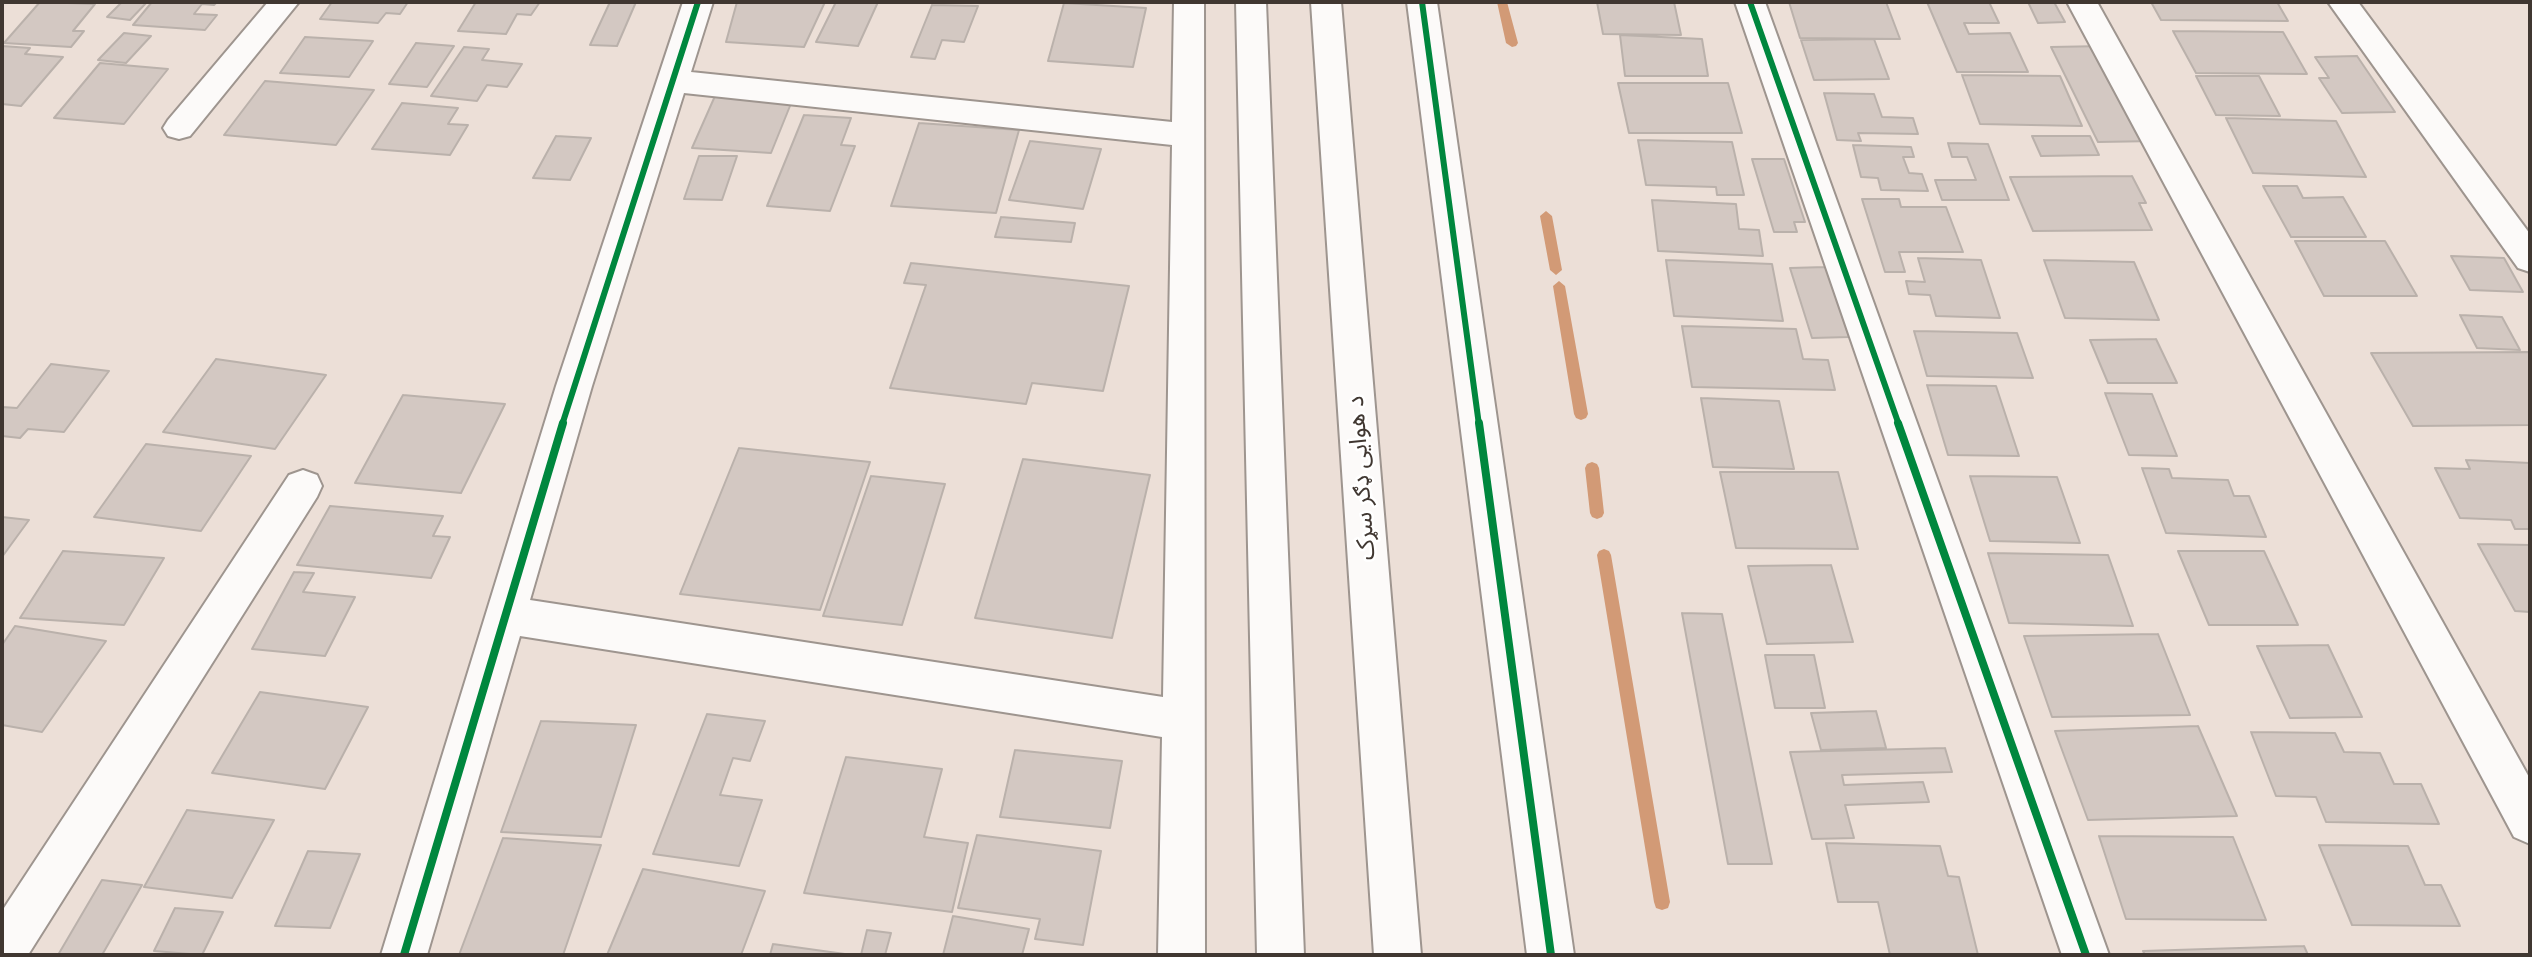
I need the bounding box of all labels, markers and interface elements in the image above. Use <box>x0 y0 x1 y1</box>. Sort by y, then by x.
street label: د هوایی ډګر سړک <box>1342 395 1382 561</box>

